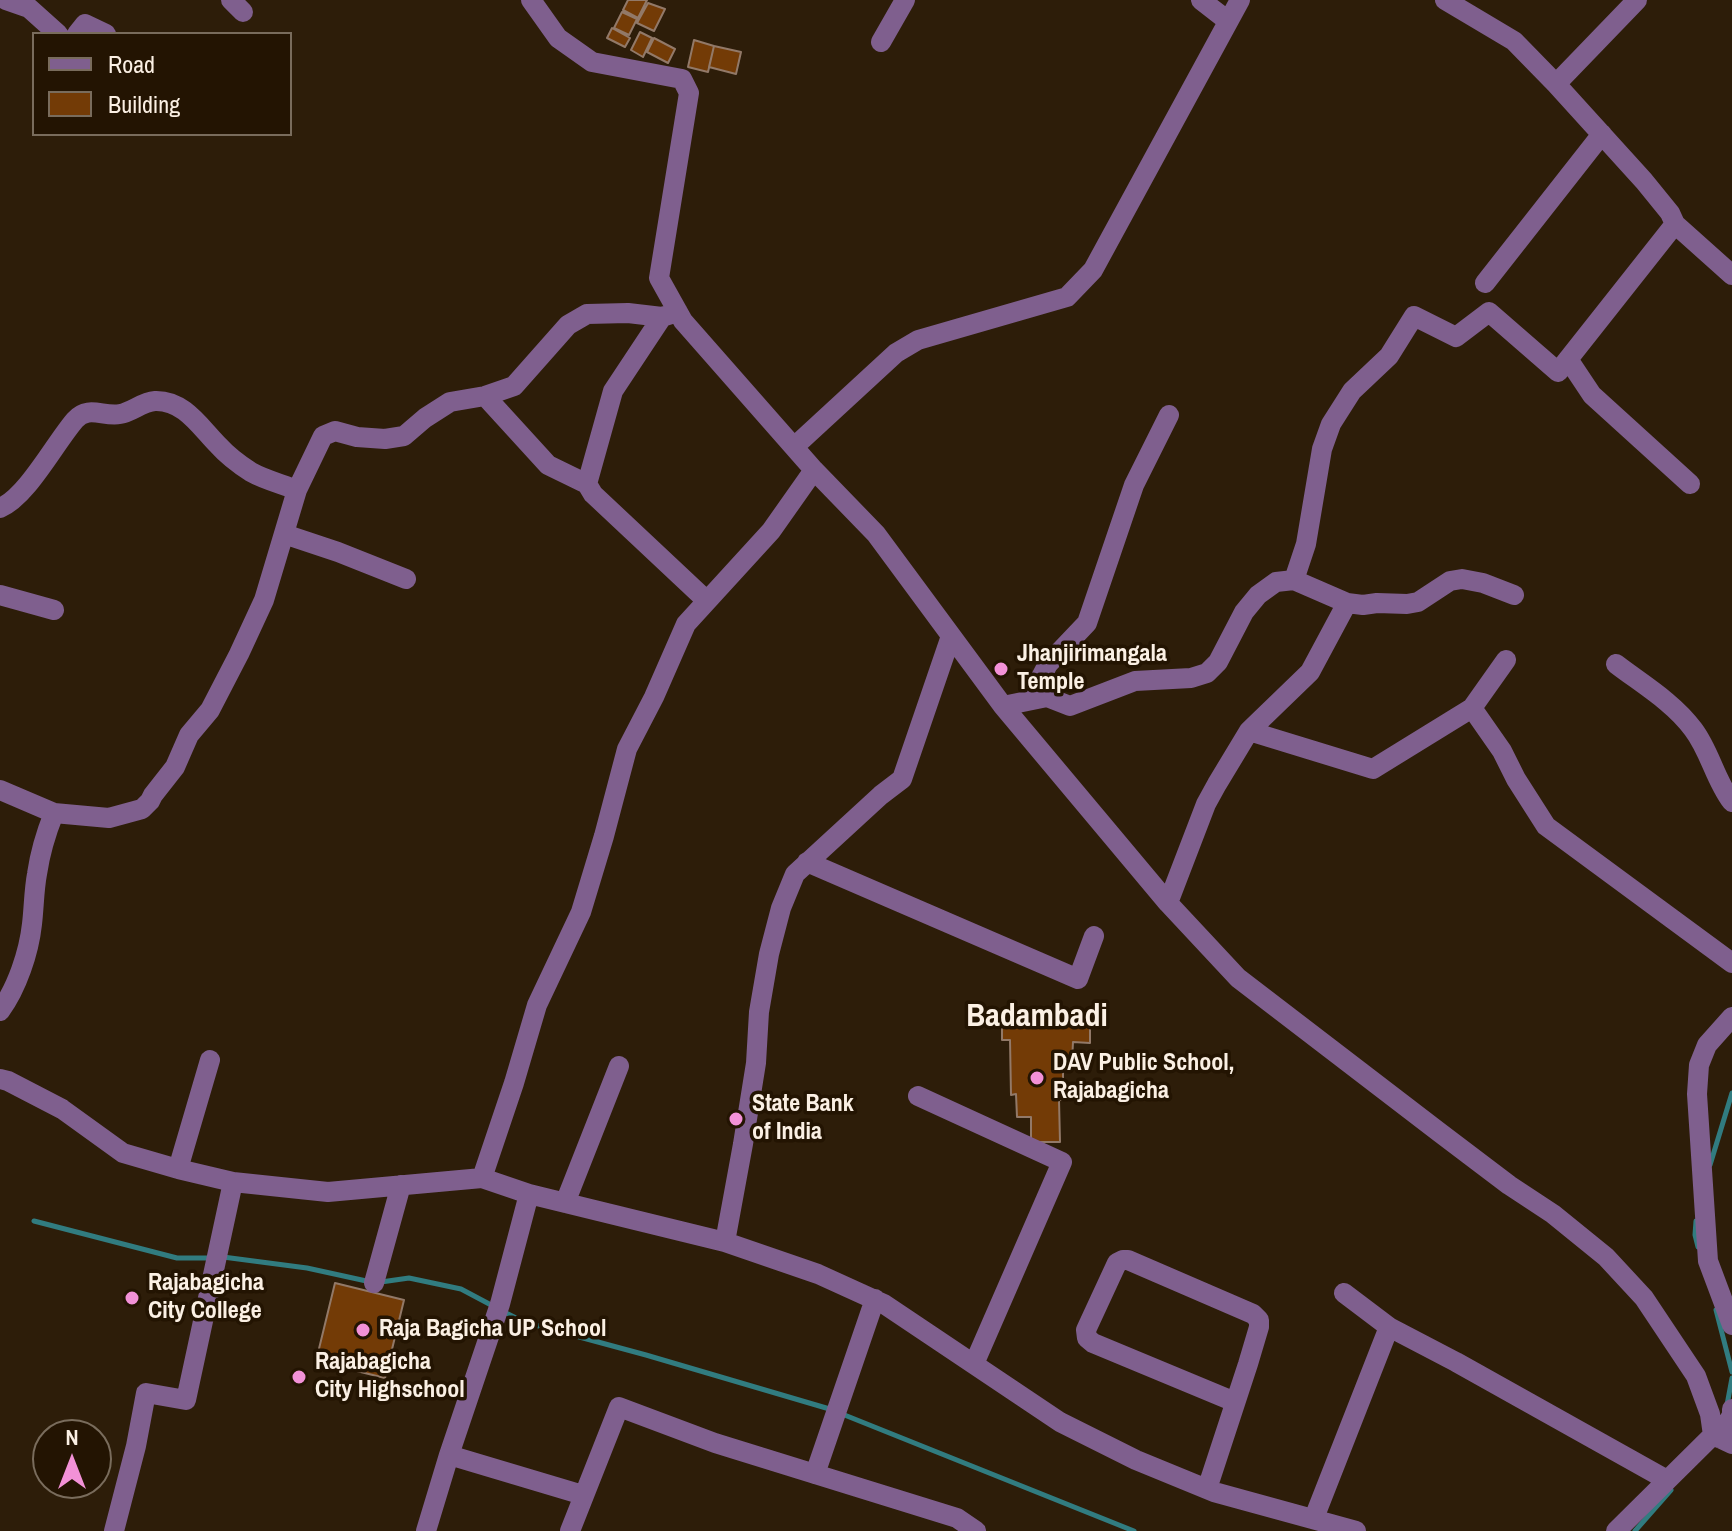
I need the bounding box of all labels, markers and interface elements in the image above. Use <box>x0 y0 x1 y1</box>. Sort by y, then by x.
legend <box>32 32 292 136</box>
text: Road <box>108 48 155 80</box>
text: Building <box>108 88 180 120</box>
place label: Jhanjirimangala Temple <box>1017 641 1167 697</box>
marker: Jhanjirimangala Temple <box>992 660 1010 678</box>
district label: Badambadi <box>966 998 1108 1036</box>
place label: DAV Public School, Rajabagicha <box>1053 1050 1234 1106</box>
marker: DAV Public School, Rajabagicha <box>1028 1069 1046 1087</box>
place label: State Bank of India <box>752 1091 854 1147</box>
marker: State Bank of India <box>727 1110 745 1128</box>
place label: Rajabagicha City College <box>148 1270 264 1326</box>
marker: Rajabagicha City College <box>123 1289 141 1307</box>
place label: Raja Bagicha UP School <box>379 1316 606 1344</box>
marker: Raja Bagicha UP School <box>354 1321 372 1339</box>
place label: Rajabagicha City Highschool <box>315 1349 465 1405</box>
marker: Rajabagicha City Highschool <box>290 1368 308 1386</box>
north arrow <box>32 1419 112 1499</box>
text: N <box>65 1422 79 1452</box>

